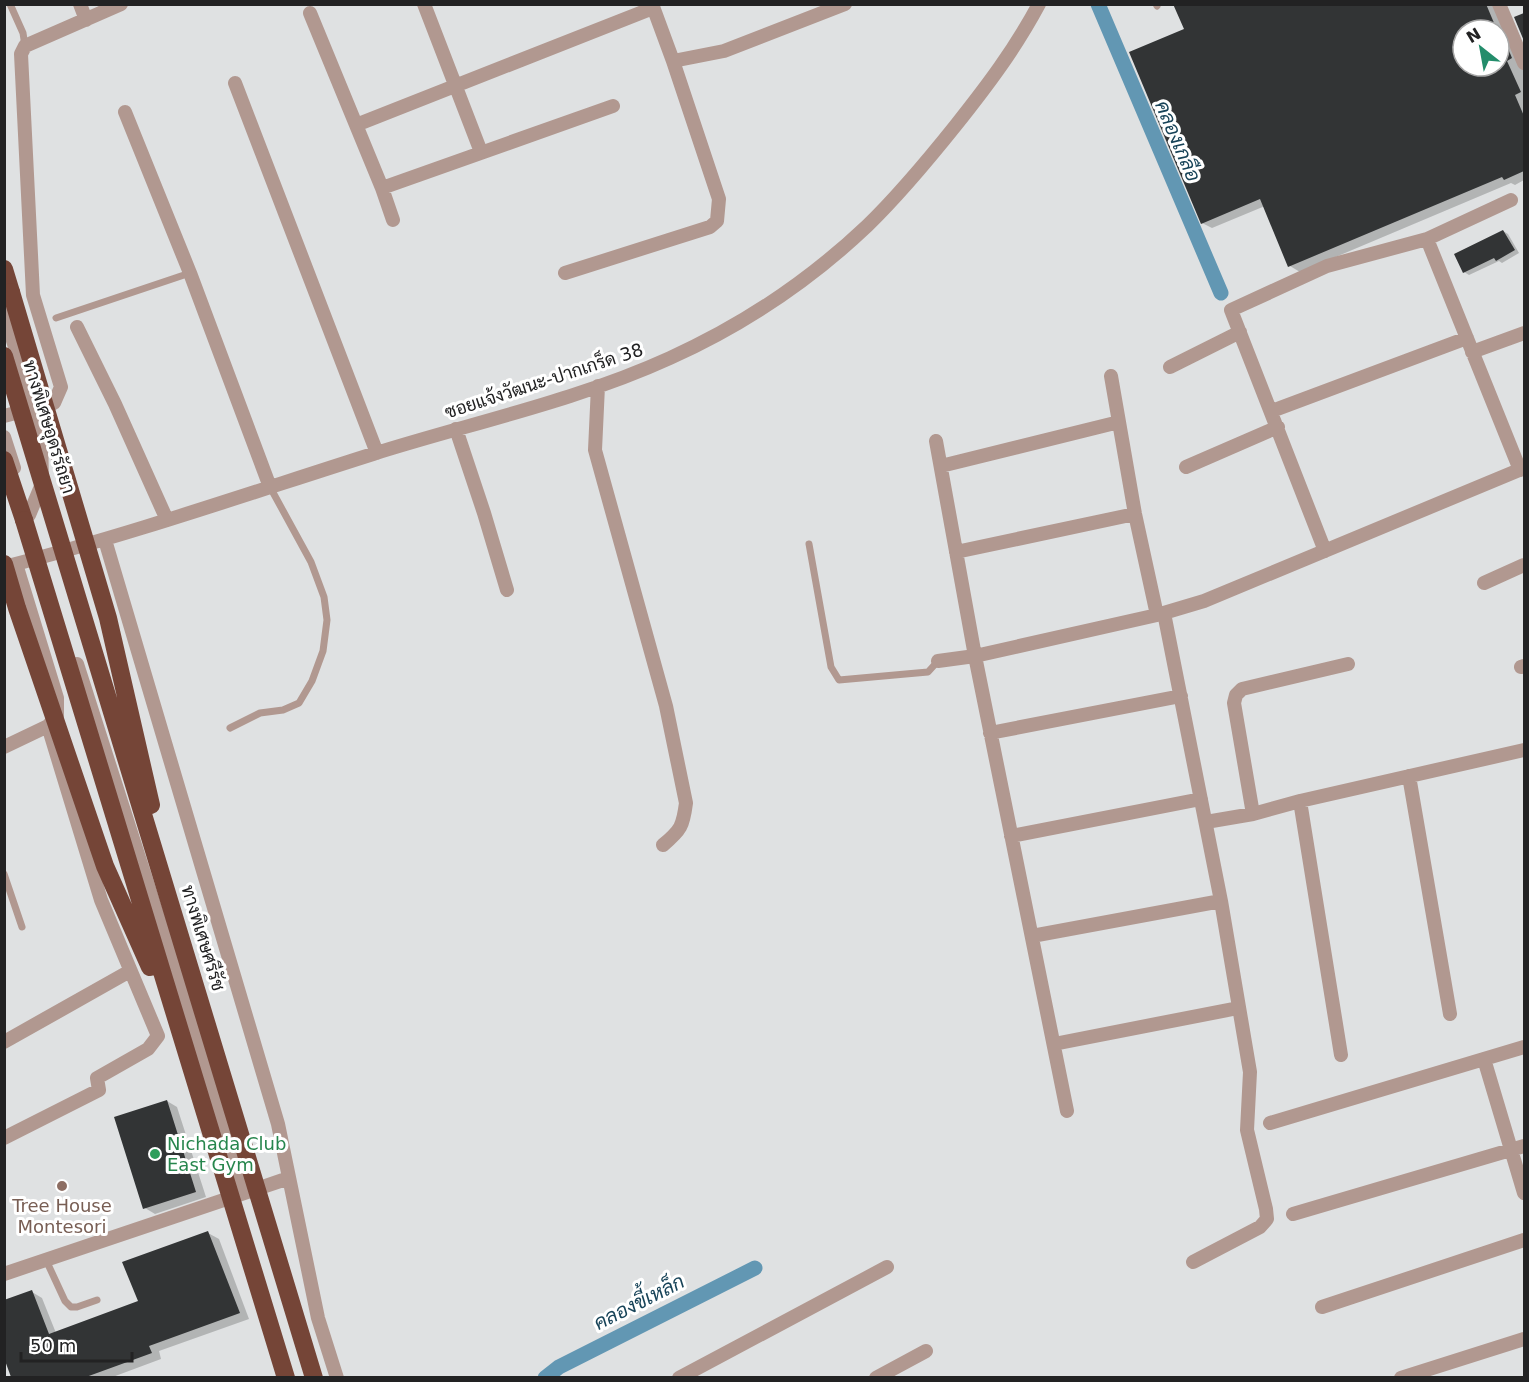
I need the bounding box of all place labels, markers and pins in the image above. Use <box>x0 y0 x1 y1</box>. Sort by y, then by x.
place label: Nichada Club East Gym <box>167 1133 286 1175</box>
marker: Nichada Club East Gym <box>148 1147 162 1161</box>
marker: Tree House Montesori <box>55 1179 69 1193</box>
place label: Tree House Montesori <box>11 1195 112 1237</box>

